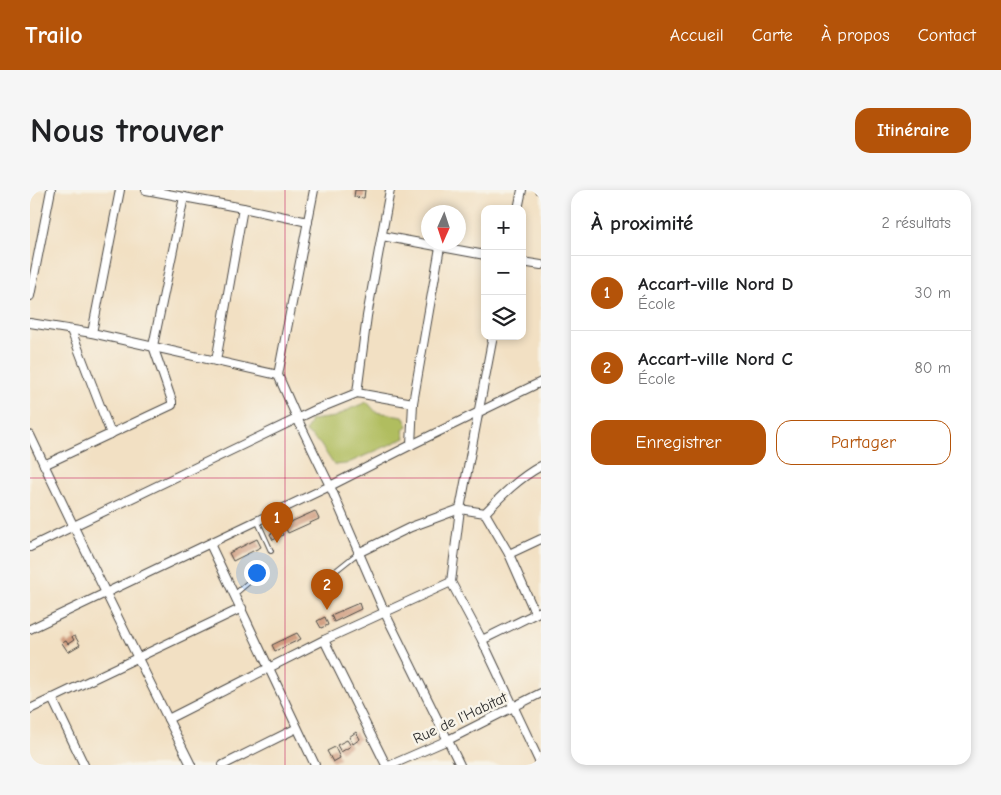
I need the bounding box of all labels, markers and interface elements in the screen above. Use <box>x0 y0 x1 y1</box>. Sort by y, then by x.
text: Trailo <box>25 21 83 49</box>
text: Accueil <box>670 25 724 46</box>
text: Carte <box>752 25 793 46</box>
text: À propos <box>821 25 890 46</box>
text: Contact <box>918 25 976 46</box>
button: Itinéraire <box>855 108 971 153</box>
text: Nous trouver <box>30 110 223 151</box>
north arrow <box>421 205 466 250</box>
map controls <box>481 205 526 340</box>
button: + <box>481 205 526 250</box>
text: À proximité <box>591 211 693 235</box>
text: 2 résultats <box>881 214 951 232</box>
button: − <box>481 250 526 295</box>
text: Accart-ville Nord D <box>638 273 793 295</box>
text: 1 <box>604 284 610 302</box>
text: 30 m <box>915 284 951 302</box>
button: layers <box>481 295 526 340</box>
text: École <box>638 295 675 313</box>
text: Accart-ville Nord C <box>638 348 793 370</box>
text: 2 <box>603 359 611 377</box>
text: 80 m <box>914 359 951 377</box>
text: École <box>638 370 675 388</box>
button: Enregistrer <box>591 420 766 465</box>
button: Partager <box>776 420 951 465</box>
pin: 1 <box>261 502 293 543</box>
your location <box>244 560 270 586</box>
pin: 2 <box>311 569 343 610</box>
street label: Rue de l'Habitat <box>410 688 511 748</box>

